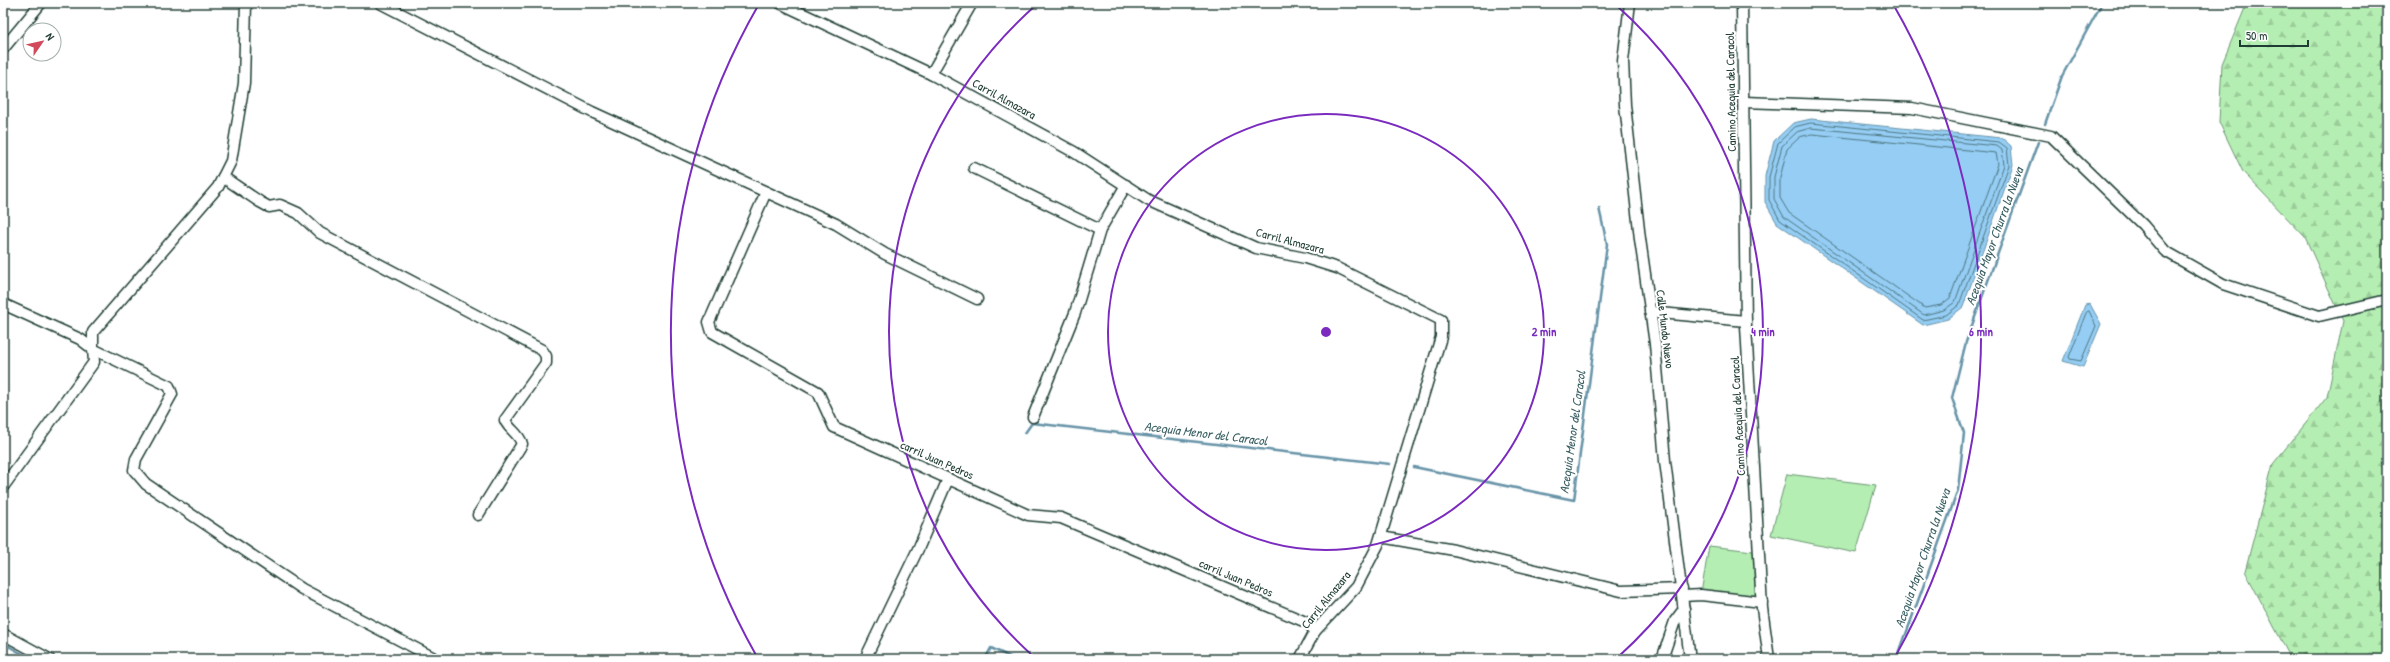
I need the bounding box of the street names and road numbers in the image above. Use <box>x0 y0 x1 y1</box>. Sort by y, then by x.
street label: Camino Acequia del Caracol <box>1721 31 1740 152</box>
street label: Carril Almazara <box>969 74 1039 123</box>
street label: Carril Almazara <box>1254 223 1327 258</box>
street label: Calle Mundo Nuevo <box>1652 289 1679 369</box>
street label: Camino Acequia del Caracol <box>1726 355 1749 476</box>
street label: carril Juan Pedros <box>898 436 977 483</box>
street label: carril Juan Pedros <box>1197 554 1276 601</box>
street label: Carril Almazara <box>1297 567 1354 632</box>

